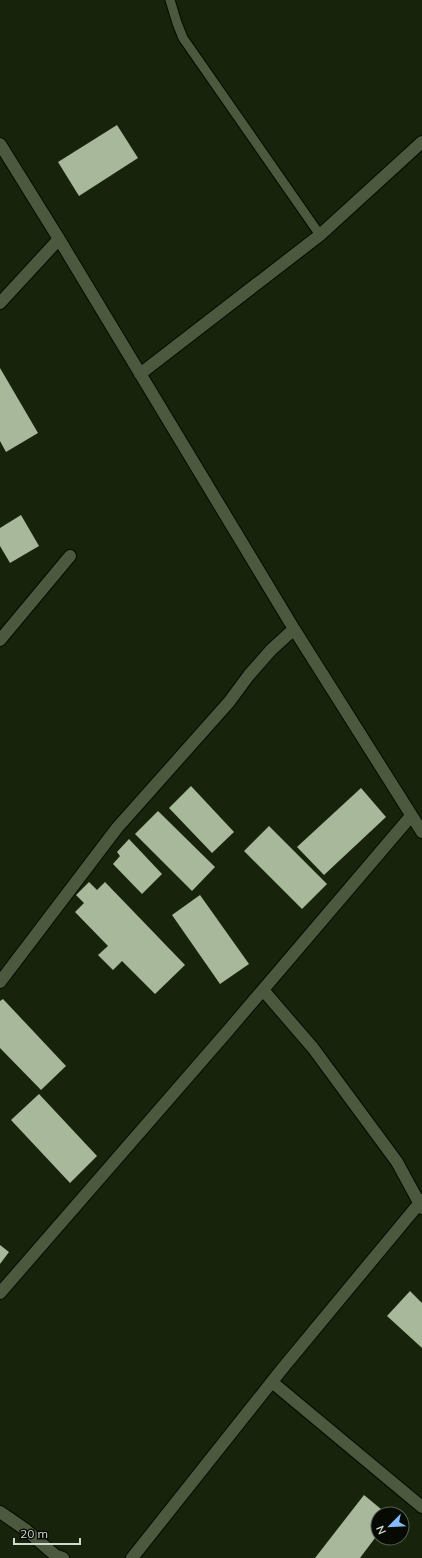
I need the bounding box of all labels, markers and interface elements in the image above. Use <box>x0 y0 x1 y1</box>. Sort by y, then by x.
north arrow <box>370 1506 410 1546</box>
scale bar <box>14 1520 80 1546</box>
text: N <box>373 1523 389 1537</box>
text: 20 m <box>20 1526 48 1541</box>

